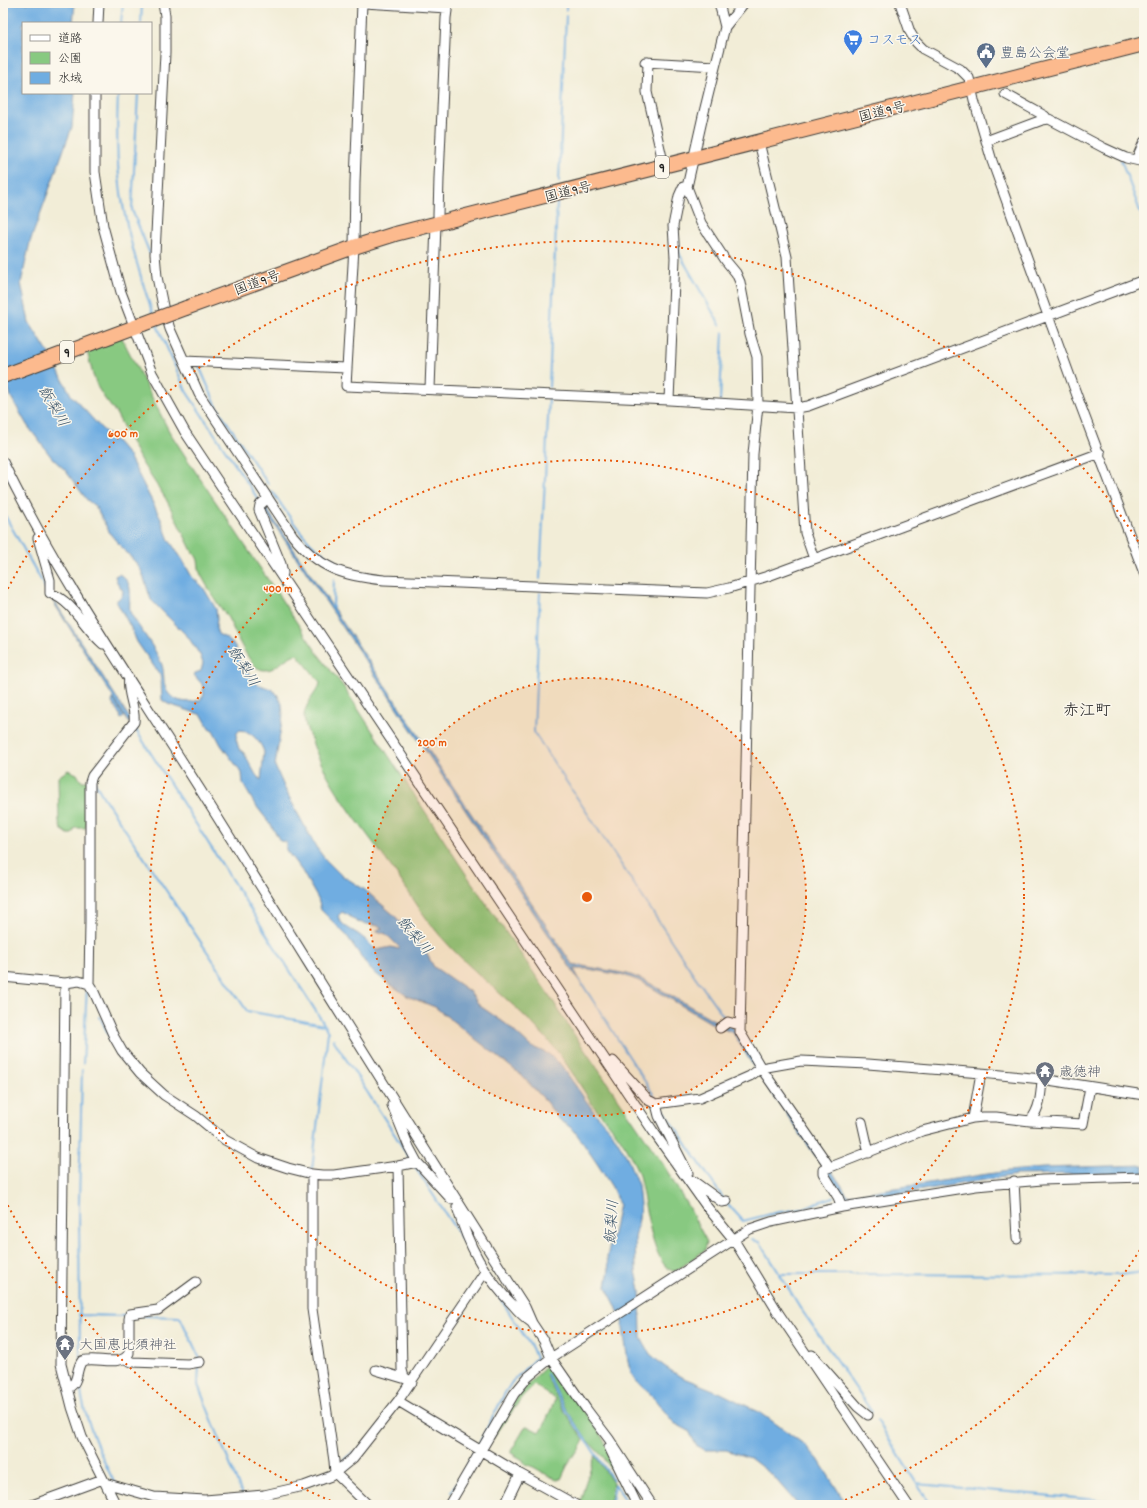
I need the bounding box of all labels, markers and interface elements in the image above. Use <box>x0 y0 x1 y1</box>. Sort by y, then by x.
legend <box>22 22 152 94</box>
supermarket icon: コスモス <box>842 28 864 56</box>
text: 道路 <box>58 31 82 48</box>
place label: コスモス <box>867 31 922 51</box>
public building icon: 豊島公会堂 <box>975 41 997 69</box>
place label: 豊島公会堂 <box>1000 44 1070 64</box>
text: 公園 <box>58 51 82 68</box>
text: 水域 <box>58 71 82 88</box>
street label: 国道9号 <box>857 97 908 129</box>
road number: 9 <box>655 156 669 178</box>
street label: 国道9号 <box>543 177 594 209</box>
street label: 国道9号 <box>232 266 284 302</box>
road number: 9 <box>60 341 74 363</box>
water label: 飯梨川 <box>31 382 73 432</box>
text: 600 m <box>108 426 138 443</box>
text: 400 m <box>263 581 293 598</box>
water label: 飯梨川 <box>221 642 264 692</box>
district label: 赤江町 <box>1063 700 1111 723</box>
text: 200 m <box>417 735 447 752</box>
centre of rings <box>580 890 594 904</box>
water label: 飯梨川 <box>391 912 436 961</box>
temple icon: 歳徳神 <box>1034 1060 1056 1088</box>
place label: 歳徳神 <box>1059 1063 1101 1083</box>
water label: 飯梨川 <box>600 1199 626 1245</box>
temple icon: 大国恵比須神社 <box>54 1333 76 1361</box>
place label: 大国恵比須神社 <box>79 1336 177 1356</box>

